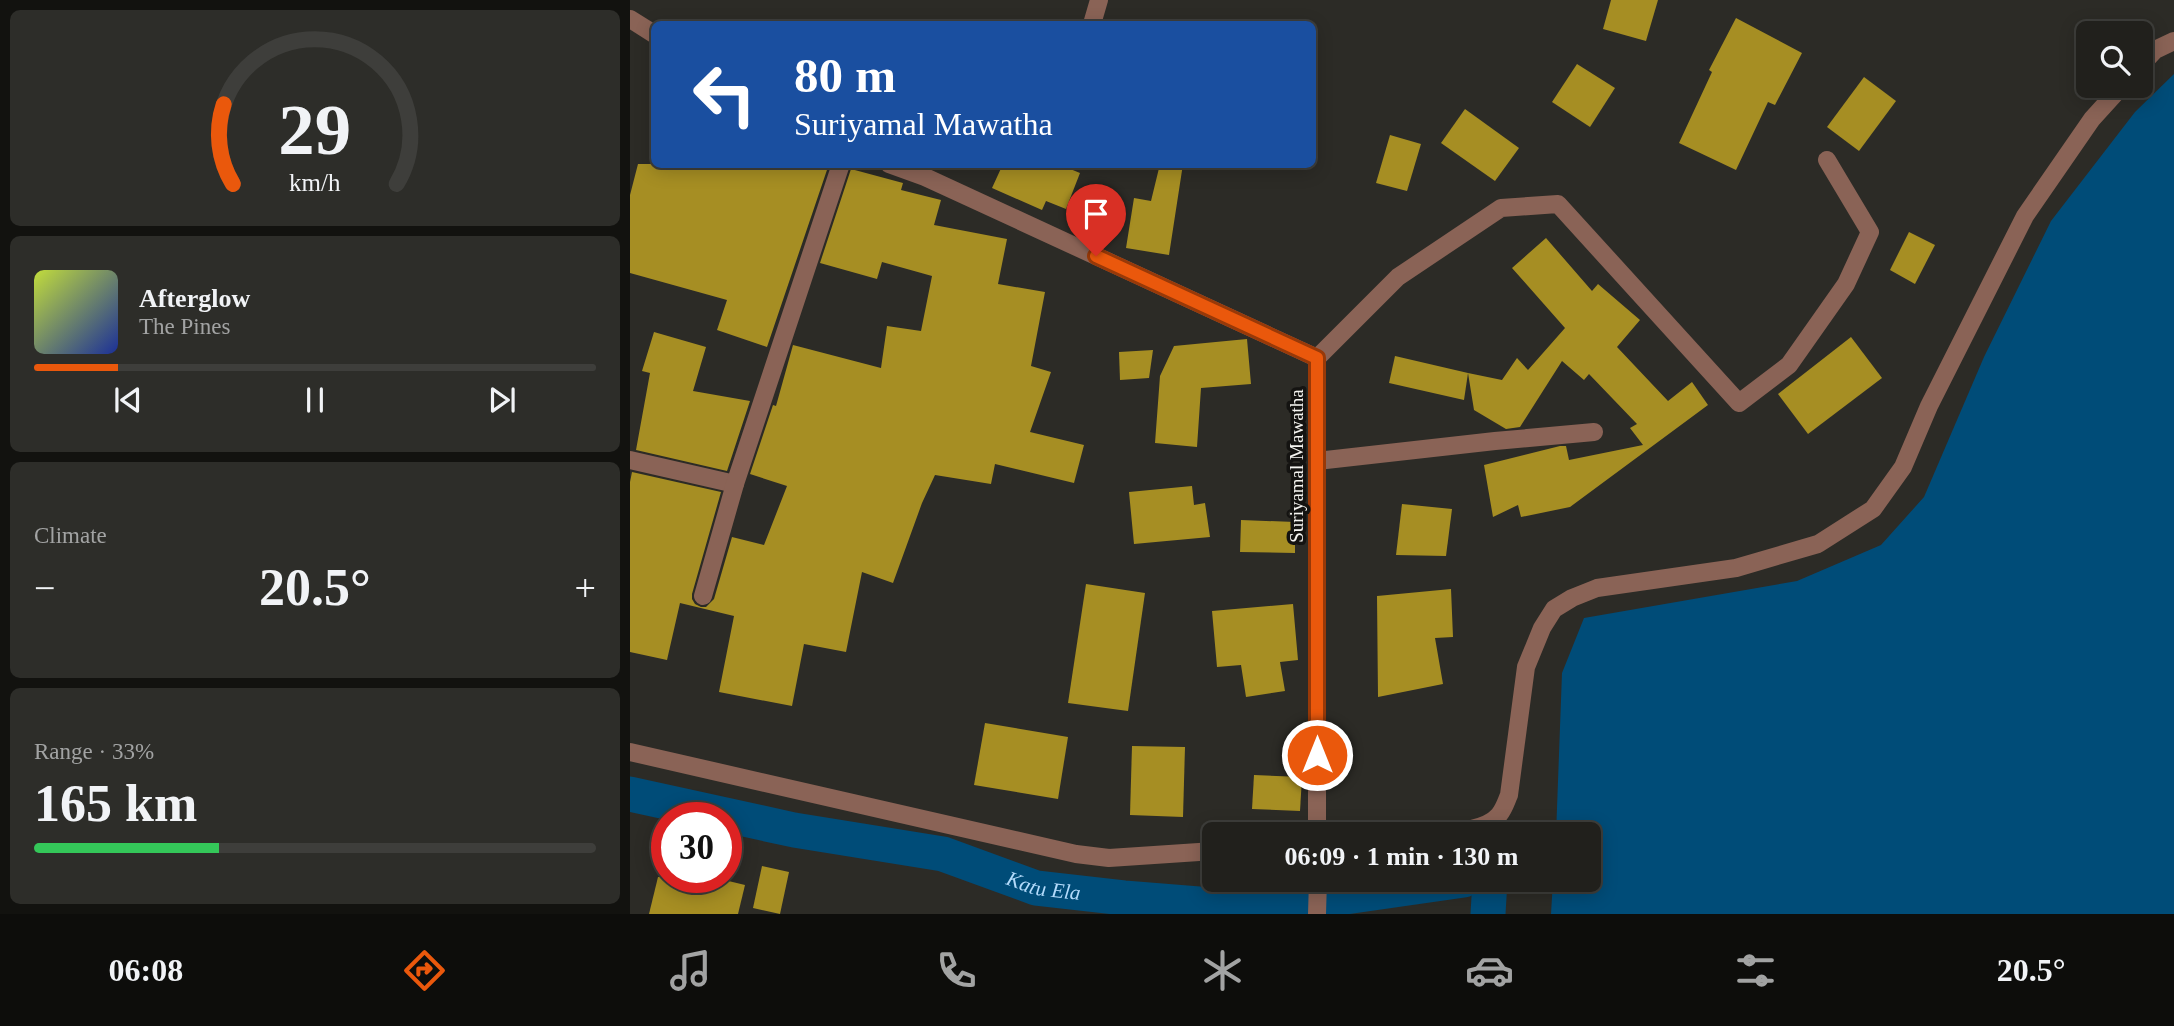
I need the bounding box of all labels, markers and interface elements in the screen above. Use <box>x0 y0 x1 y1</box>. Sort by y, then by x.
map controls <box>2076 21 2153 98</box>
button: search <box>2076 21 2153 98</box>
text: 80 m <box>794 48 896 103</box>
icon: left <box>679 49 770 140</box>
text: 29 <box>279 89 351 170</box>
text: Suriyamal Mawatha <box>794 106 1053 142</box>
text: km/h <box>289 169 341 196</box>
pin <box>1066 184 1126 256</box>
icon: arrive <box>1077 195 1115 233</box>
text: Afterglow <box>139 284 250 313</box>
text: The Pines <box>139 314 230 339</box>
icon: previous <box>109 381 147 419</box>
icon: pause <box>296 381 334 419</box>
icon: next <box>483 381 521 419</box>
street label: Suriyamal Mawatha <box>1286 389 1307 543</box>
text: Climate <box>34 523 107 548</box>
text: 20.5° <box>259 559 371 616</box>
text: − <box>34 567 55 609</box>
text: + <box>575 567 596 609</box>
position arrow <box>1280 718 1354 792</box>
text: Range · 33% <box>34 739 154 764</box>
text: 165 km <box>34 775 197 832</box>
speed limit sign: 30 <box>651 802 742 893</box>
text: 06:09 · 1 min · 130 m <box>1285 842 1519 871</box>
water label: Katu Ela <box>1002 866 1082 905</box>
icon: directions <box>400 946 449 995</box>
icon: music <box>666 946 715 995</box>
icon: phone <box>932 946 981 995</box>
icon: climate <box>1198 946 1247 995</box>
icon: car <box>1465 946 1514 995</box>
icon: filters <box>1731 946 1780 995</box>
text: 06:08 <box>109 952 183 988</box>
text: 20.5° <box>1997 952 2065 988</box>

